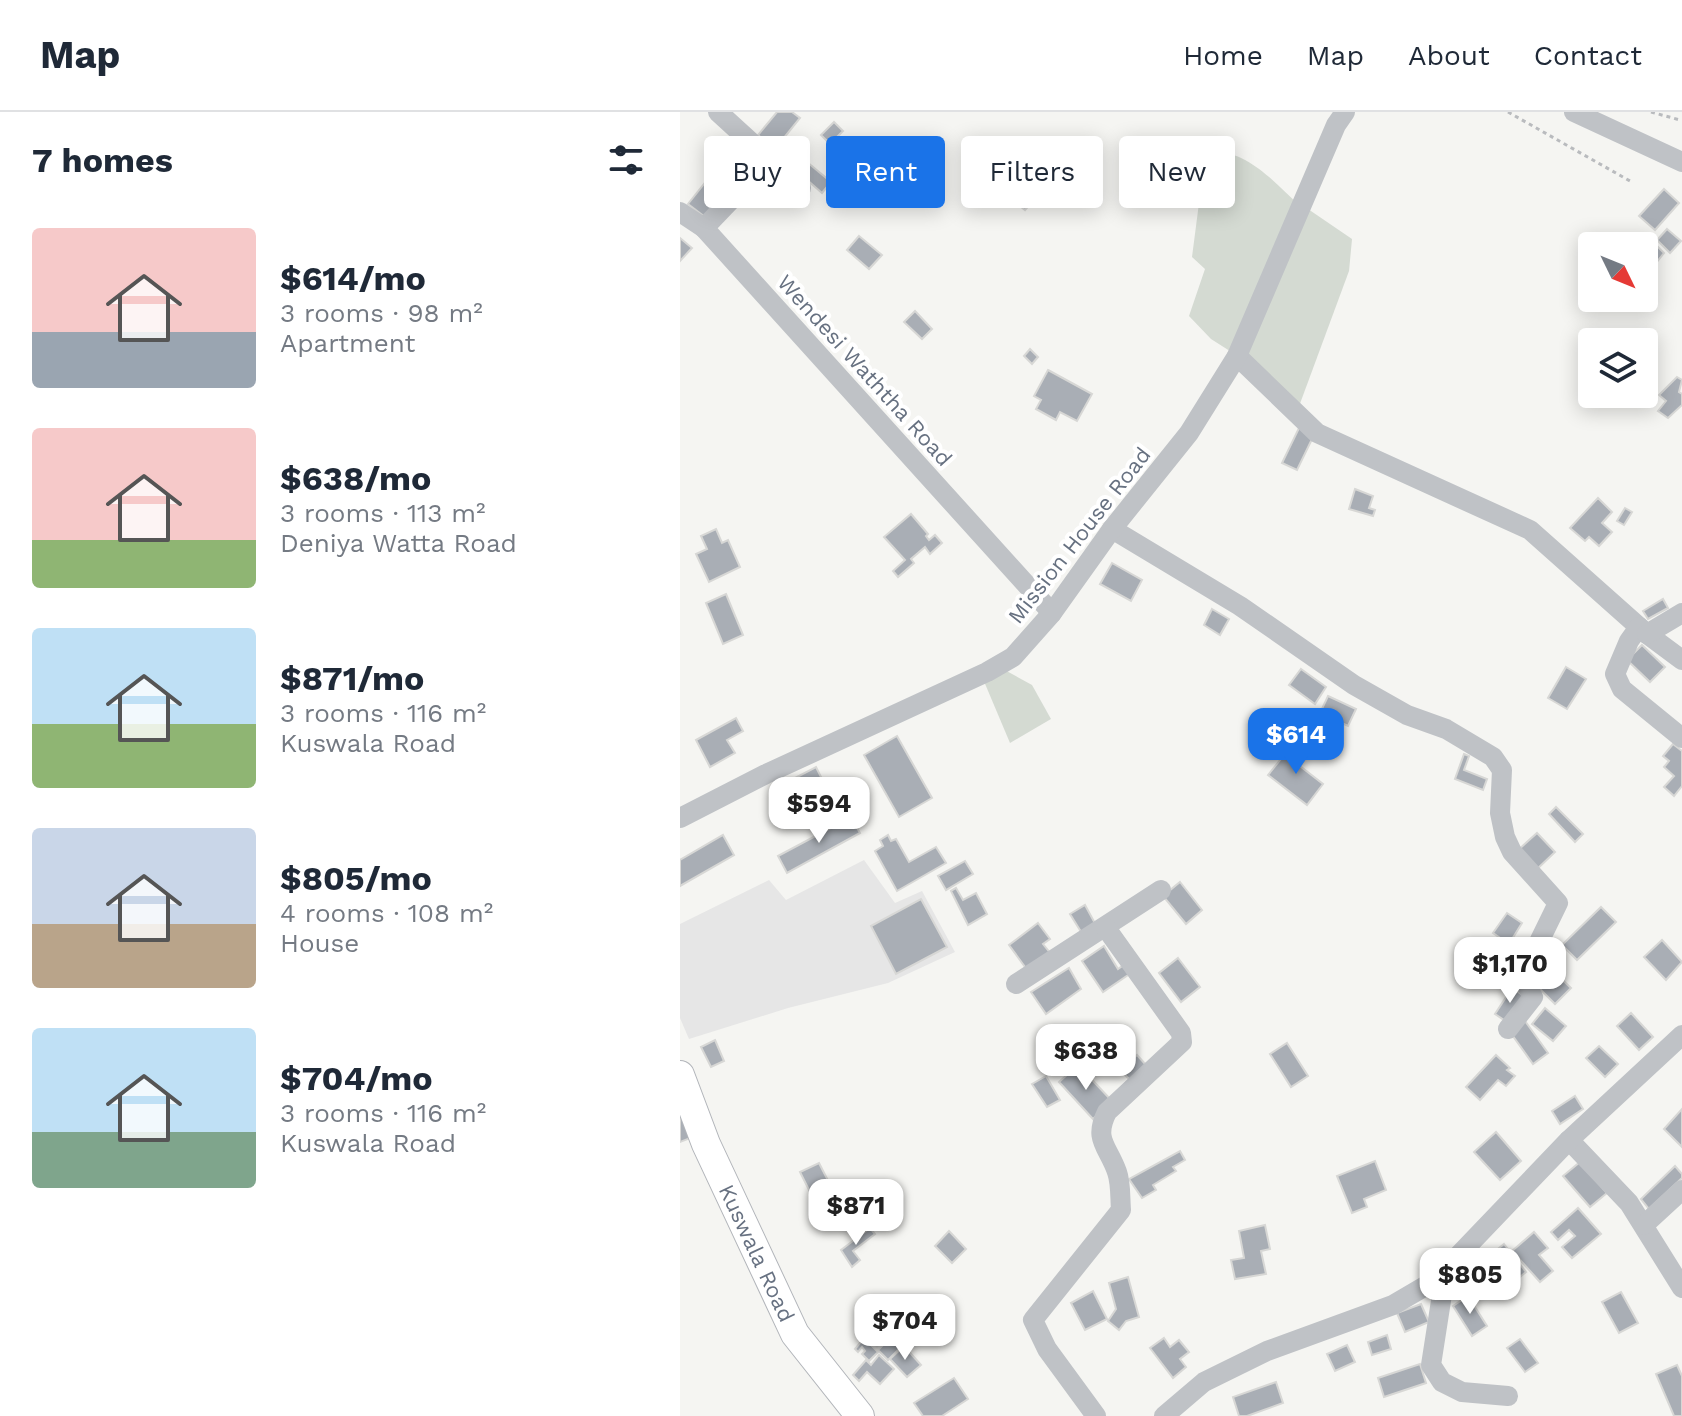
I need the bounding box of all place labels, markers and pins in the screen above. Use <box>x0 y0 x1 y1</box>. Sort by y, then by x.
pin: $614 <box>1249 708 1343 776</box>
pin: $594 <box>772 777 866 845</box>
pin: $1,170 <box>1445 937 1575 1005</box>
pin: $638 <box>1039 1024 1133 1092</box>
pin: $871 <box>809 1179 903 1247</box>
pin: $805 <box>1423 1248 1517 1316</box>
pin: $704 <box>858 1294 952 1362</box>

